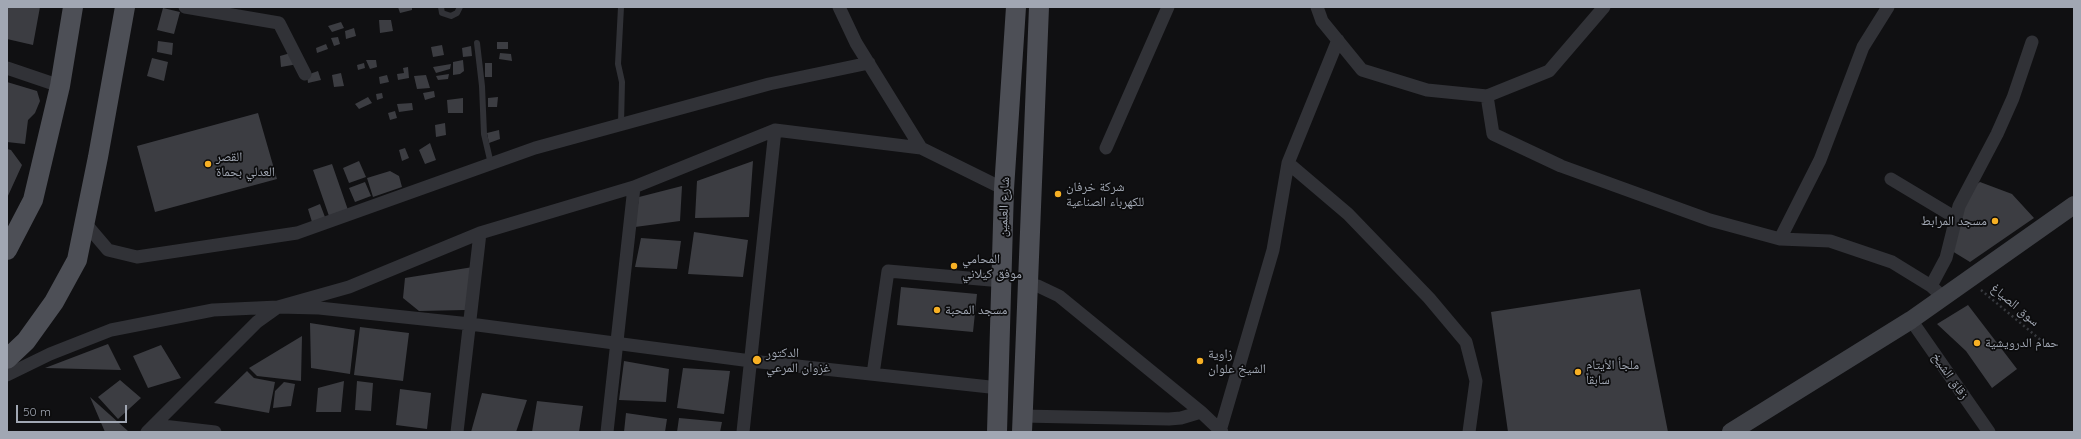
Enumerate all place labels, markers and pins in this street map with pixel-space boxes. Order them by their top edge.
place label: القصر العدلي بحماة [216,149,275,180]
marker: القصر العدلي بحماة [203,159,213,169]
place label: شركة خرفان للكهرباء الصناعية [1066,179,1144,210]
marker: شركة خرفان للكهرباء الصناعية [1053,189,1063,199]
place label: مسجد المرابط [1921,213,1987,229]
marker: مسجد المرابط [1990,216,2000,226]
place label: المحامي موفق كيلاني [962,251,1022,282]
marker: المحامي موفق كيلاني [949,261,959,271]
place label: مسجد المحبة [945,302,1007,318]
marker: مسجد المحبة [932,305,942,315]
place label: حمام الدرويشية [1985,335,2059,351]
marker: حمام الدرويشية [1972,338,1982,348]
place label: الدكتور غزوان المرعي [766,345,830,376]
place label: زاوية الشيخ علوان [1208,346,1266,377]
marker: الدكتور غزوان المرعي [751,354,763,366]
marker: زاوية الشيخ علوان [1195,356,1205,366]
place label: ملجأ الأيتام سابقاً [1586,357,1639,388]
marker: ملجأ الأيتام سابقاً [1573,367,1583,377]

